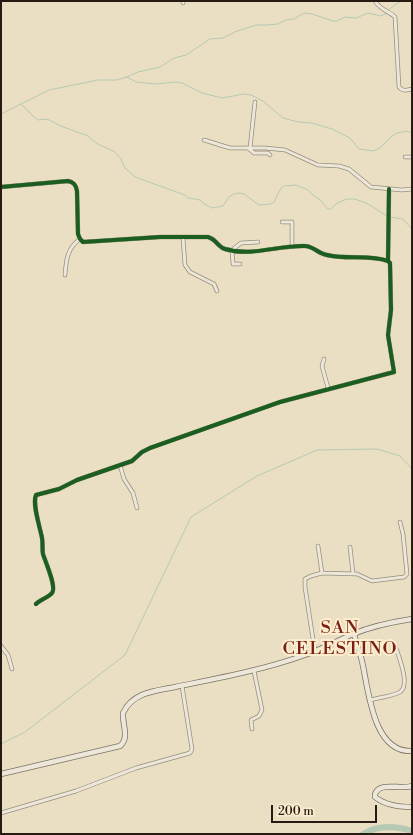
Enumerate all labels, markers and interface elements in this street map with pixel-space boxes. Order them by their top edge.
district label: SAN CELESTINO [282,618,398,660]
scale bar [273,797,379,823]
text: 200 m [278,804,314,819]

